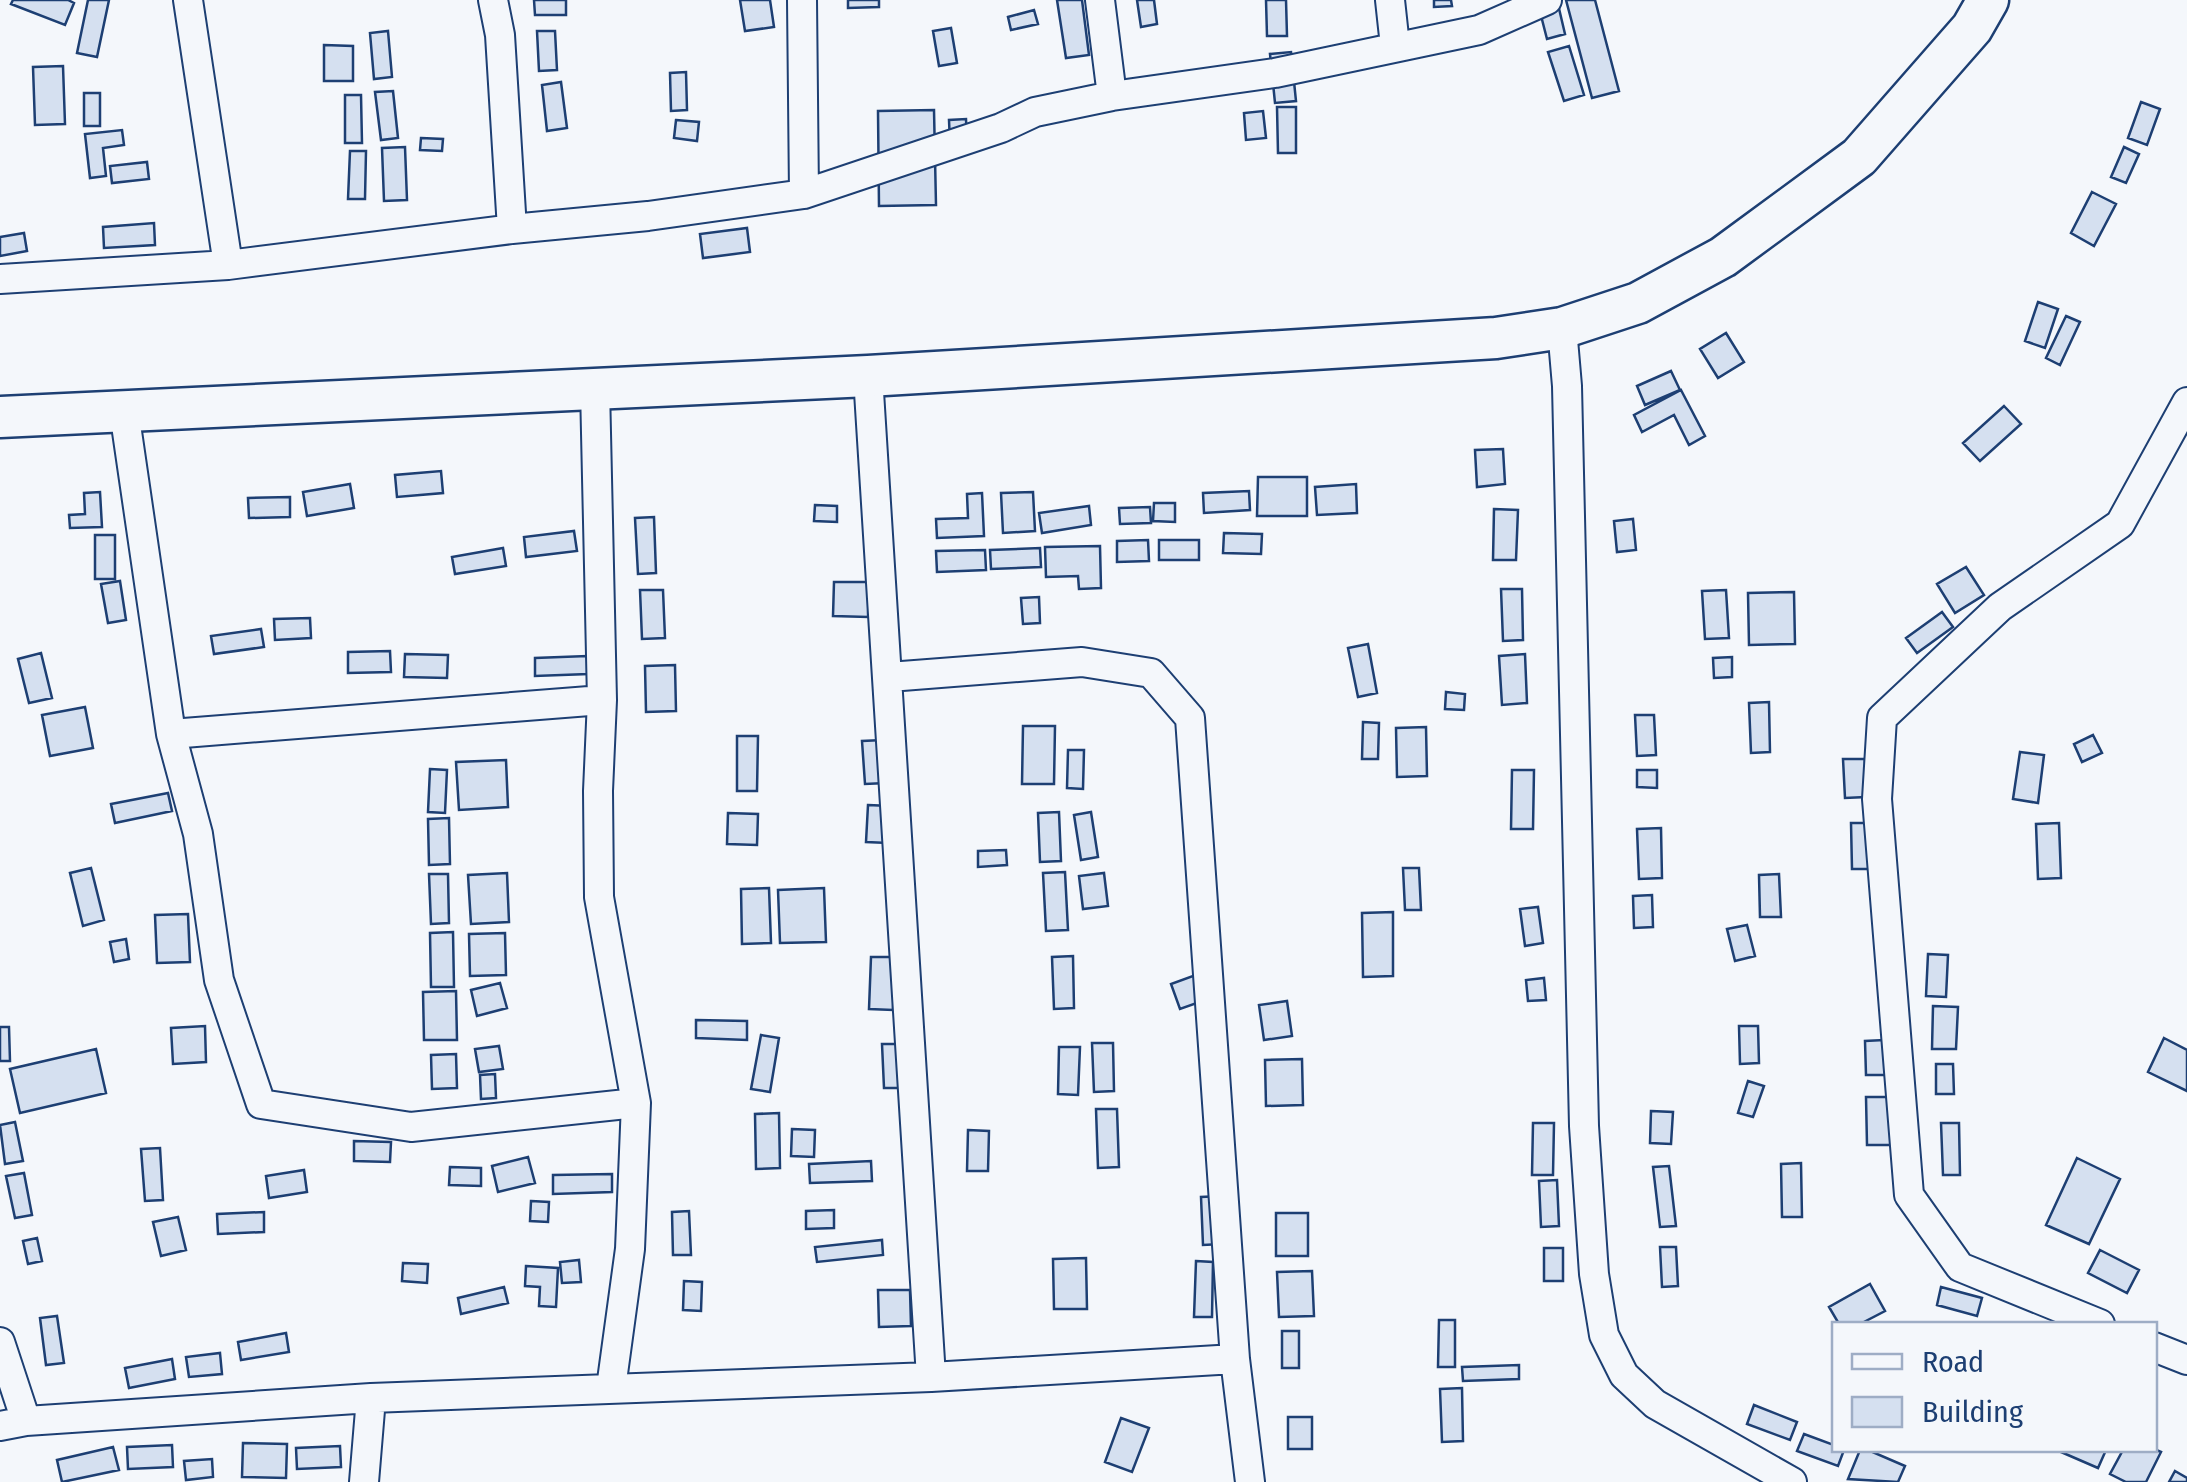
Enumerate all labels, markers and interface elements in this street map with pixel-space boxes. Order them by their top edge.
legend [1832,1322,2157,1452]
text: Road [1922,1344,1984,1380]
text: Building [1922,1394,2024,1430]

